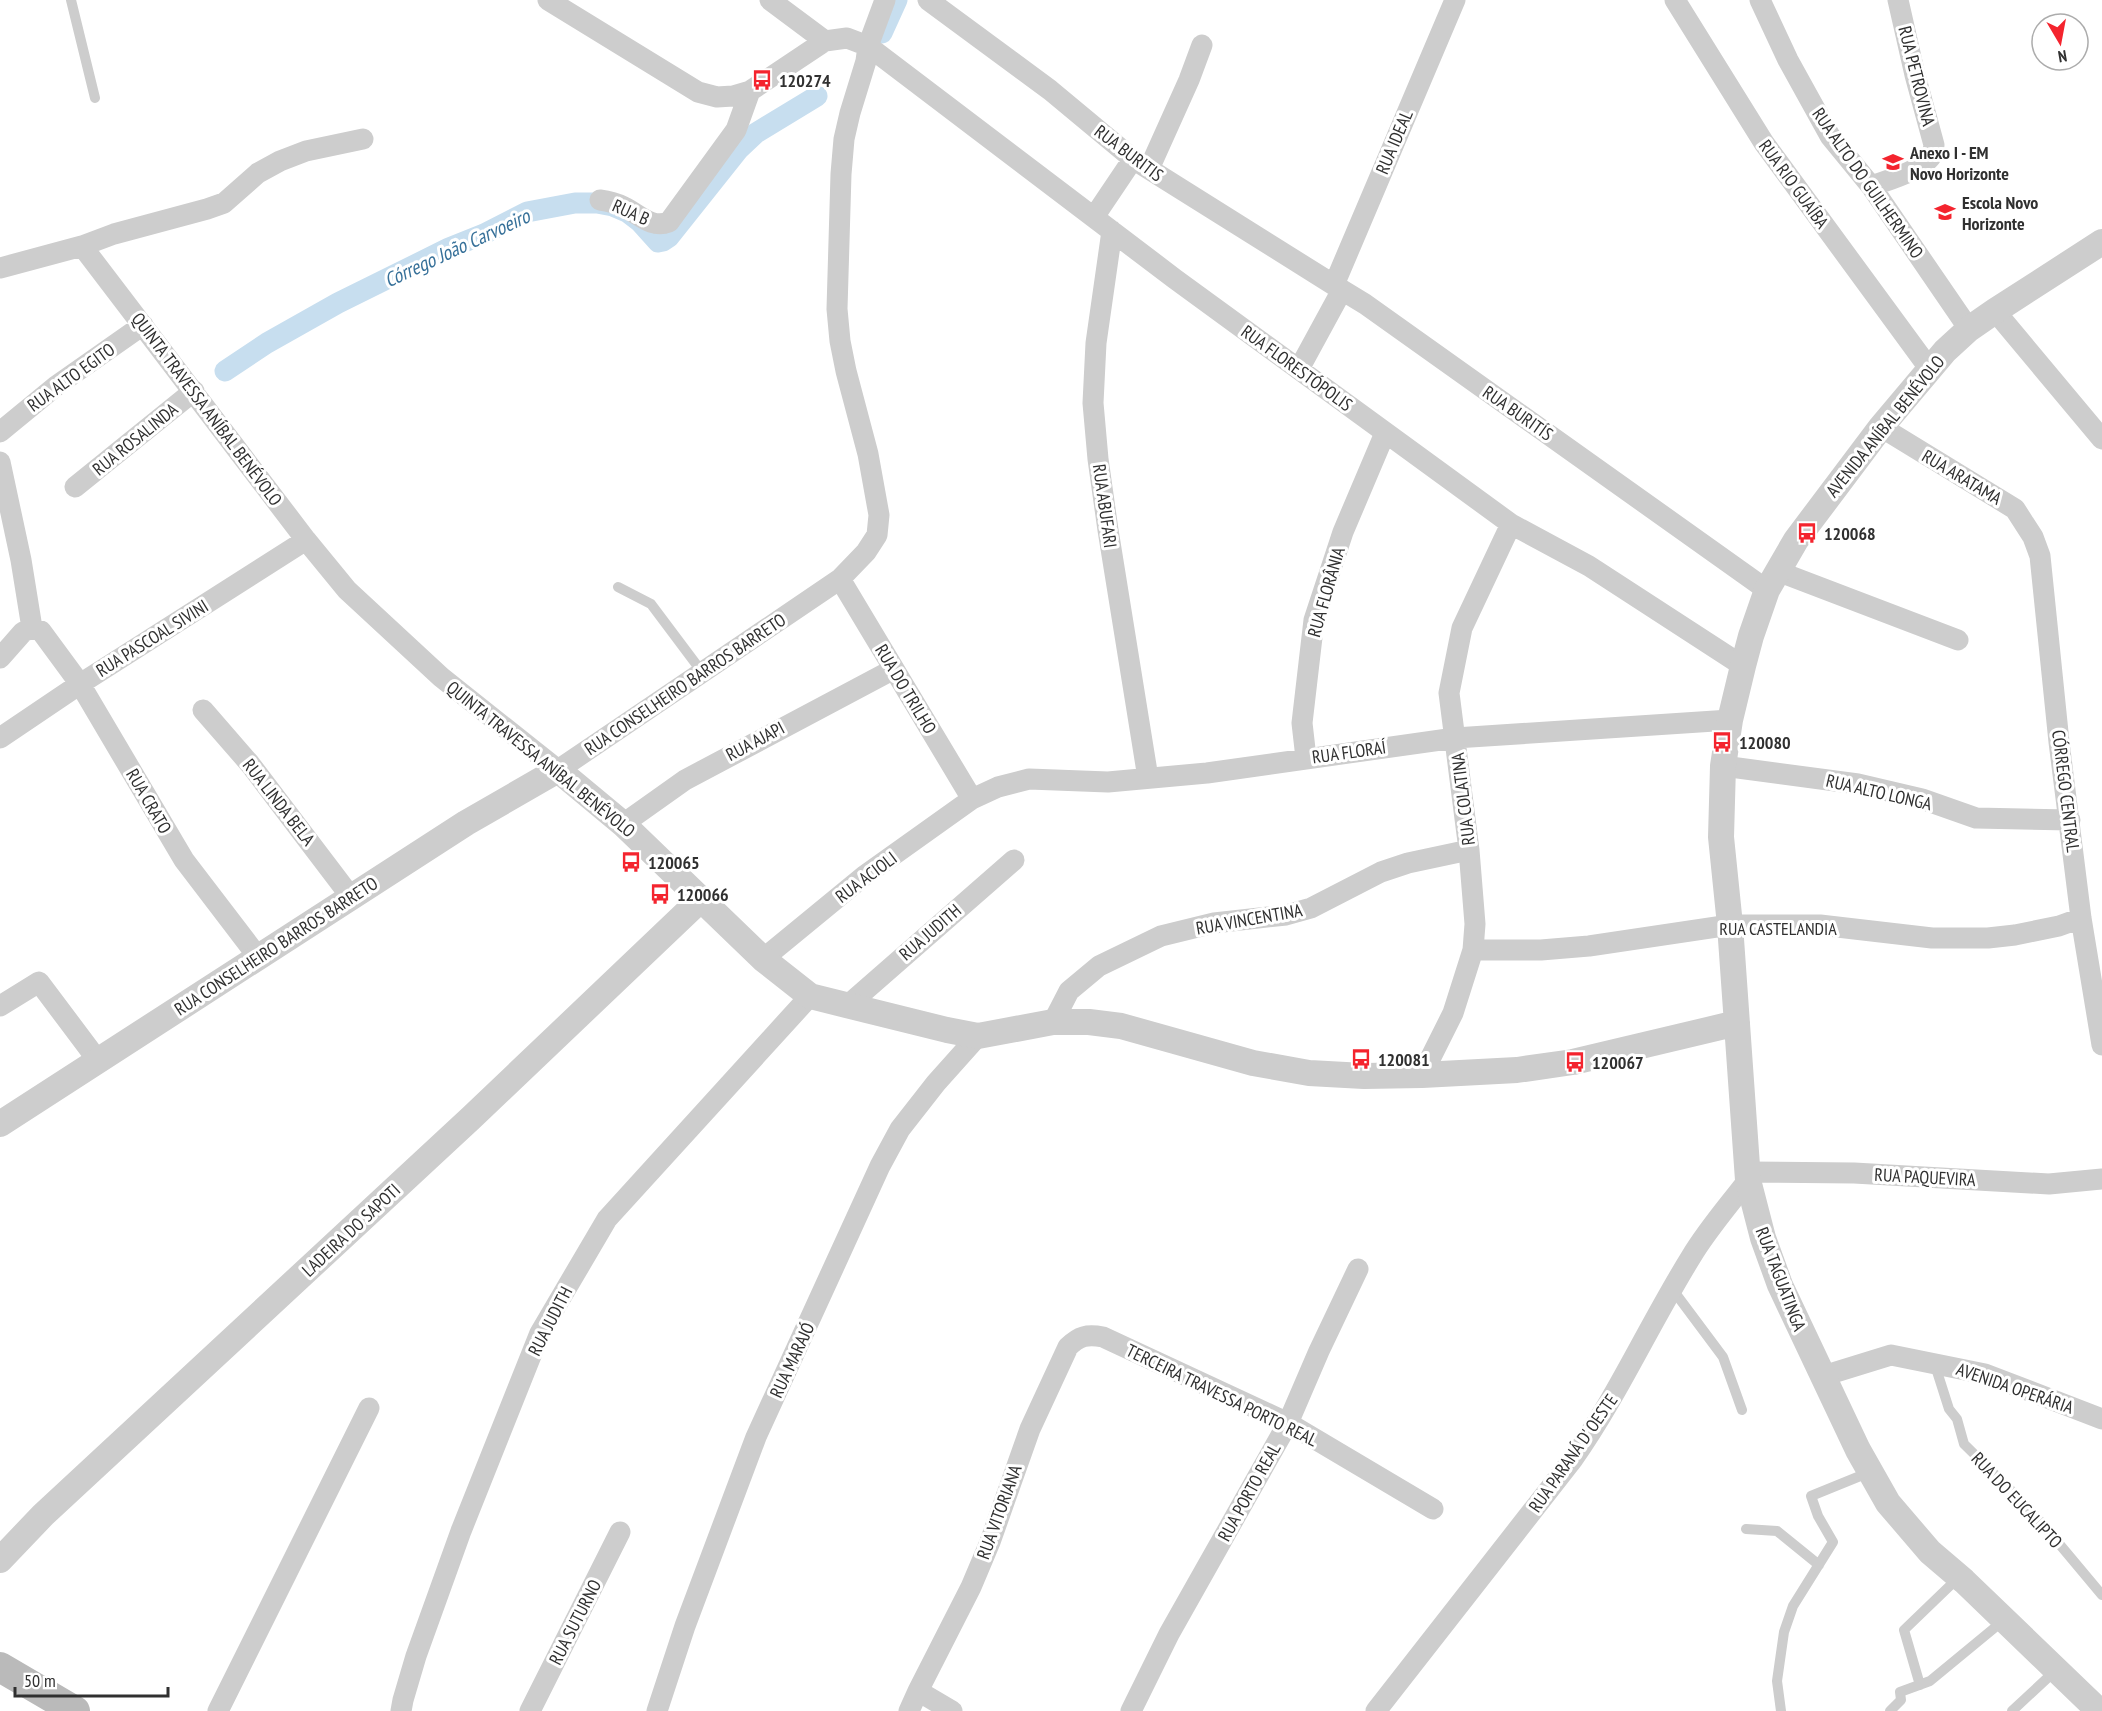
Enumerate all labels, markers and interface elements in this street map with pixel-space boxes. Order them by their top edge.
north arrow [2030,12,2090,72]
street label: RUA PETROVINA [1894,24,1941,129]
text: N [2057,46,2069,67]
bus stop icon: 120274 [750,68,774,92]
place label: 120274 [779,69,831,92]
street label: RUA ALTO DO GUILHERMINO [1807,103,1929,263]
street label: RUA IDEAL [1370,106,1418,177]
street label: RUA BURITIS [1090,120,1168,187]
street label: RUA RIO GUAÍBA [1754,135,1834,233]
place label: Anexo I - EM Novo Horizonte [1909,141,2009,185]
school or university icon: Anexo I - EM Novo Horizonte [1881,150,1905,174]
place label: Escola Novo Horizonte [1962,191,2038,235]
street label: RUA B [609,194,653,230]
school or university icon: Escola Novo Horizonte [1933,200,1957,224]
water label: Córrego João Carvoeiro [380,202,535,293]
street label: QUINTA TRAVESSA ANÍBAL BENÉVOLO [127,308,287,510]
street label: RUA FLORESTÓPOLIS [1237,320,1357,416]
street label: RUA ALTO EGITO [23,337,119,416]
street label: AVENIDA ANÍBAL BENÉVOLO [1821,350,1949,502]
street label: RUA BURITÍS [1478,381,1558,446]
street label: RUA ROSALINDA [88,397,183,480]
street label: RUA ARATAMA [1918,444,2007,510]
street label: RUA ABUFARI [1088,463,1122,549]
bus stop icon: 120068 [1795,521,1819,545]
place label: 120068 [1824,522,1876,545]
street label: RUA FLORÂNIA [1302,544,1350,640]
street label: RUA PASCOAL SIVINI [92,594,212,682]
street label: RUA CONSELHEIRO BARROS BARRETO [580,608,790,760]
street label: RUA DO TRILHO [870,640,942,738]
street label: QUINTA TRAVESSA ANÍBAL BENÉVOLO [442,676,640,842]
street label: RUA AJAPI [722,716,788,766]
street label: CÓRREGO CENTRAL [2047,728,2085,854]
bus stop icon: 120080 [1710,730,1734,754]
place label: 120080 [1739,731,1791,754]
street label: RUA FLORAÍ [1311,735,1388,769]
street label: RUA COLATINA [1446,751,1480,847]
street label: RUA LINDA BELA [238,754,320,851]
street label: RUA CRATO [121,764,177,838]
street label: RUA ALTO LONGA [1824,769,1935,815]
street label: RUA ACIOLI [831,846,901,908]
bus stop icon: 120065 [619,850,643,874]
place label: 120065 [648,851,700,874]
street label: RUA CONSELHEIRO BARROS BARRETO [170,872,382,1020]
bus stop icon: 120066 [648,882,672,906]
place label: 120066 [677,883,729,906]
street label: RUA VINCENTINA [1194,898,1304,940]
street label: RUA JUDITH [894,899,966,965]
street label: RUA CASTELANDIA [1719,917,1837,940]
bus stop icon: 120081 [1349,1047,1373,1071]
place label: 120081 [1378,1048,1430,1071]
bus stop icon: 120067 [1563,1050,1587,1074]
place label: 120067 [1592,1051,1644,1074]
street label: RUA PAQUEVIRA [1874,1163,1977,1191]
street label: LADEIRA DO SAPOTI [297,1179,405,1281]
street label: RUA TAGUATINGA [1751,1224,1812,1335]
street label: RUA JUDITH [523,1282,577,1360]
street label: RUA MARAJÓ [765,1318,820,1401]
street label: TERCEIRA TRAVESSA PORTO REAL [1123,1339,1322,1452]
street label: AVENIDA OPERÁRIA [1953,1357,2077,1419]
street label: RUA PARANÁ D' OESTE [1524,1389,1622,1517]
street label: RUA PORTO REAL [1213,1438,1286,1545]
street label: RUA DO EUCALIPTO [1967,1447,2067,1553]
street label: RUA VITORIANA [971,1461,1027,1562]
street label: RUA SUTURNO [544,1575,606,1668]
scale bar [15,1660,168,1698]
text: 50 m [24,1669,56,1692]

